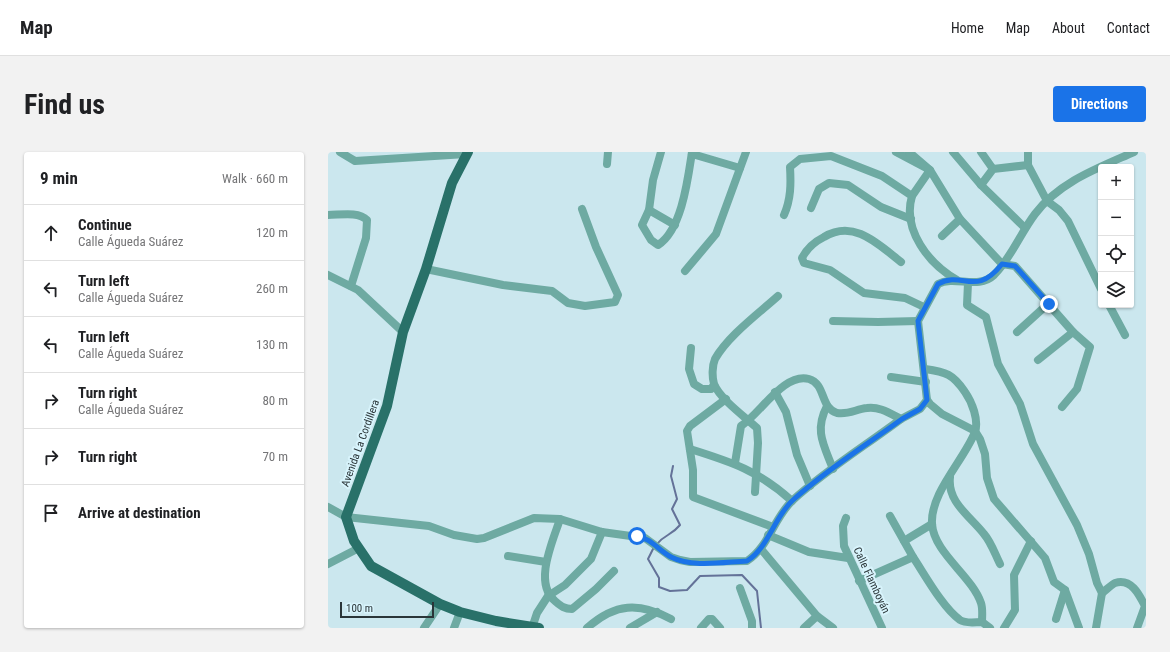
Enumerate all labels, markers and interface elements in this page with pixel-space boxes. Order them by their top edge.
text: Map [20,16,53,39]
text: Home [951,20,984,36]
text: Map [1006,20,1030,36]
text: About [1052,20,1085,36]
text: Contact [1107,20,1150,36]
button: Directions [1053,86,1146,122]
text: Find us [24,88,105,121]
map controls [1098,164,1134,308]
button: + [1098,164,1134,200]
text: 9 min [40,168,78,188]
text: Walk · 660 m [222,171,288,186]
button: − [1098,200,1134,236]
text: Continue [78,216,132,234]
icon: ahead [40,222,62,244]
text: 120 m [256,225,288,240]
text: Calle Águeda Suárez [78,234,183,249]
button: locate [1098,236,1134,272]
text: Turn left [78,272,129,290]
button: layers [1098,272,1134,308]
icon: left [40,278,62,300]
text: 260 m [256,281,288,296]
text: Calle Águeda Suárez [78,290,183,305]
route end [1040,295,1058,313]
text: Turn left [78,328,129,346]
icon: left [40,334,62,356]
text: 130 m [256,337,288,352]
text: Calle Águeda Suárez [78,346,183,361]
text: Turn right [78,384,137,402]
icon: right [40,390,62,412]
text: 80 m [262,393,288,408]
street label: Avenida La Cordillera [339,398,382,488]
text: Calle Águeda Suárez [78,402,183,417]
icon: right [40,446,62,468]
text: Turn right [78,448,137,466]
text: 70 m [262,449,288,464]
icon: arrive [40,502,62,524]
text: Arrive at destination [78,504,201,522]
route start [628,527,646,545]
street label: Calle Flamboyán [851,545,893,615]
scale bar [340,600,434,619]
text: 100 m [346,602,373,615]

